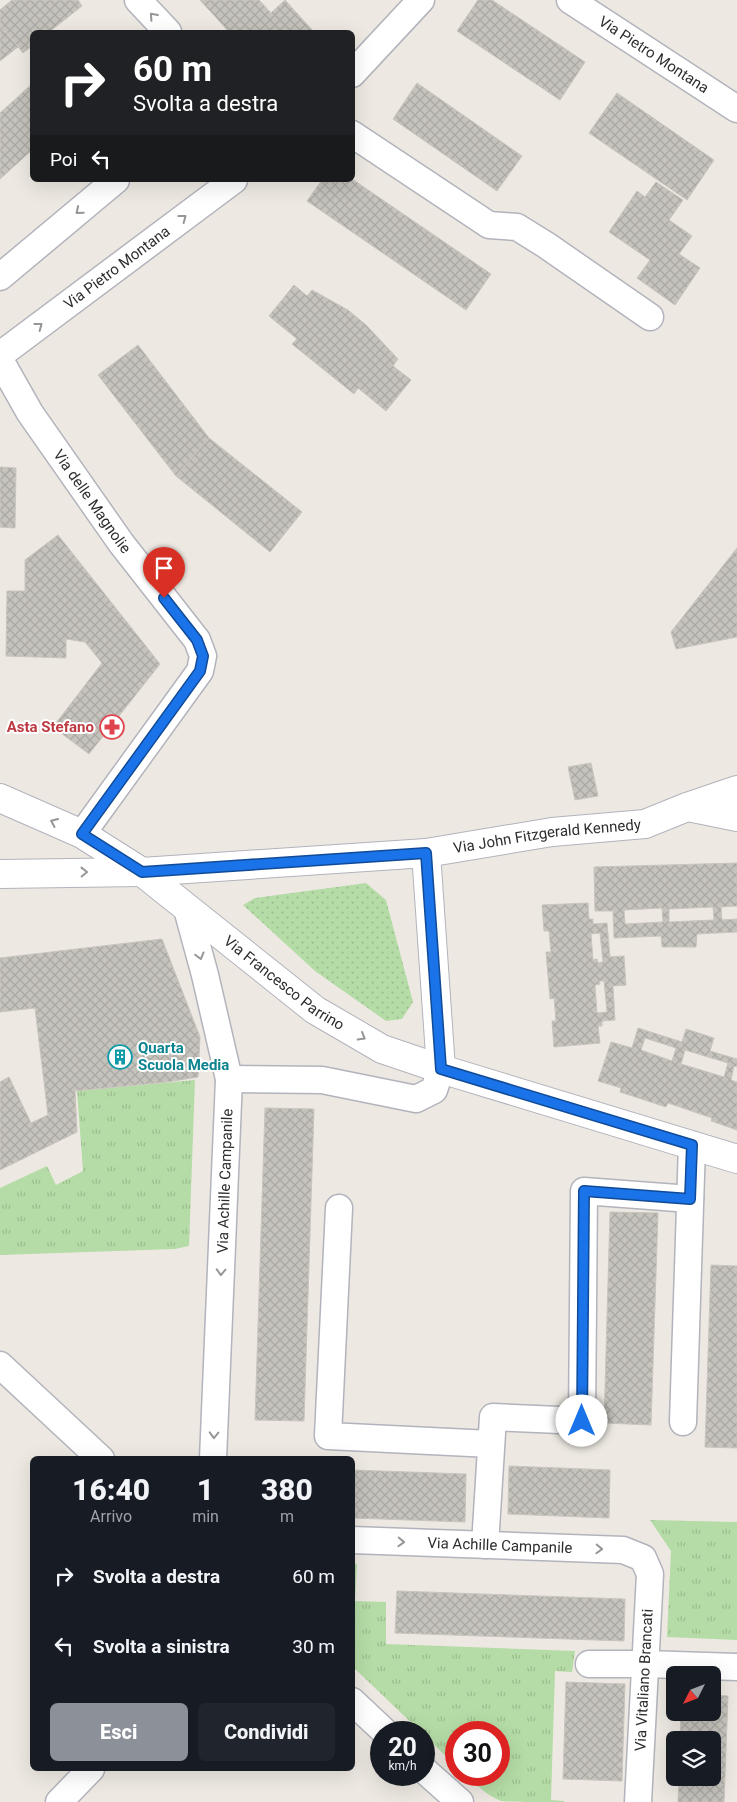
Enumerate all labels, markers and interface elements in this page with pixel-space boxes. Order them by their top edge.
street label: Via Pietro Montana [595,12,712,97]
one-way arrow [150,13,159,22]
text: 60 m [133,49,212,90]
icon: right [50,50,115,115]
text: Svolta a destra [133,91,278,116]
icon: left [87,145,115,173]
text: Poi [50,148,77,171]
one-way arrow [75,206,84,215]
one-way arrow [177,216,186,224]
street label: Via Pietro Montana [60,222,174,313]
one-way arrow [33,323,43,332]
street label: Via delle Magnolie [50,446,135,557]
pin [143,547,185,598]
icon: arrive [150,554,178,582]
pharmacy icon: Asta Stefano [99,714,125,740]
place label: Asta Stefano [7,718,94,736]
street label: Via John Fitzgerald Kennedy [452,815,642,857]
one-way arrow [50,817,59,828]
one-way arrow [80,867,88,878]
street label: Via Francesco Parrino [220,932,348,1034]
one-way arrow [194,951,205,960]
one-way arrow [357,1031,366,1041]
place label: Quarta Scuola Media [138,1039,229,1074]
building icon: Quarta Scuola Media [107,1044,133,1070]
street label: Via Achille Campanile [213,1108,237,1254]
one-way arrow [215,1269,226,1277]
position arrow [555,1394,607,1446]
one-way arrow [209,1431,219,1439]
text: 16:40 [72,1472,150,1507]
text: 1 [197,1472,214,1507]
text: 380 [261,1472,313,1507]
text: Arrivo [90,1507,132,1526]
text: min [192,1507,219,1526]
text: m [280,1507,294,1526]
street label: Via Achille Campanile [427,1534,573,1557]
one-way arrow [397,1537,405,1548]
one-way arrow [595,1544,603,1554]
icon: right [50,1562,78,1590]
text: Svolta a destra [93,1565,220,1588]
text: 60 m [292,1565,335,1588]
street label: Via Vitaliano Brancati [631,1608,657,1752]
icon: left [50,1632,78,1660]
text: Svolta a sinistra [93,1635,230,1658]
text: 30 m [292,1635,335,1658]
north arrow [666,1666,721,1721]
map controls [666,1666,721,1786]
button: Esci [50,1703,188,1761]
button: Condividi [198,1703,335,1761]
speed limit sign: 30 [445,1721,510,1786]
button: layers [666,1731,721,1786]
text: 20 [388,1733,417,1762]
text: km/h [388,1759,417,1773]

